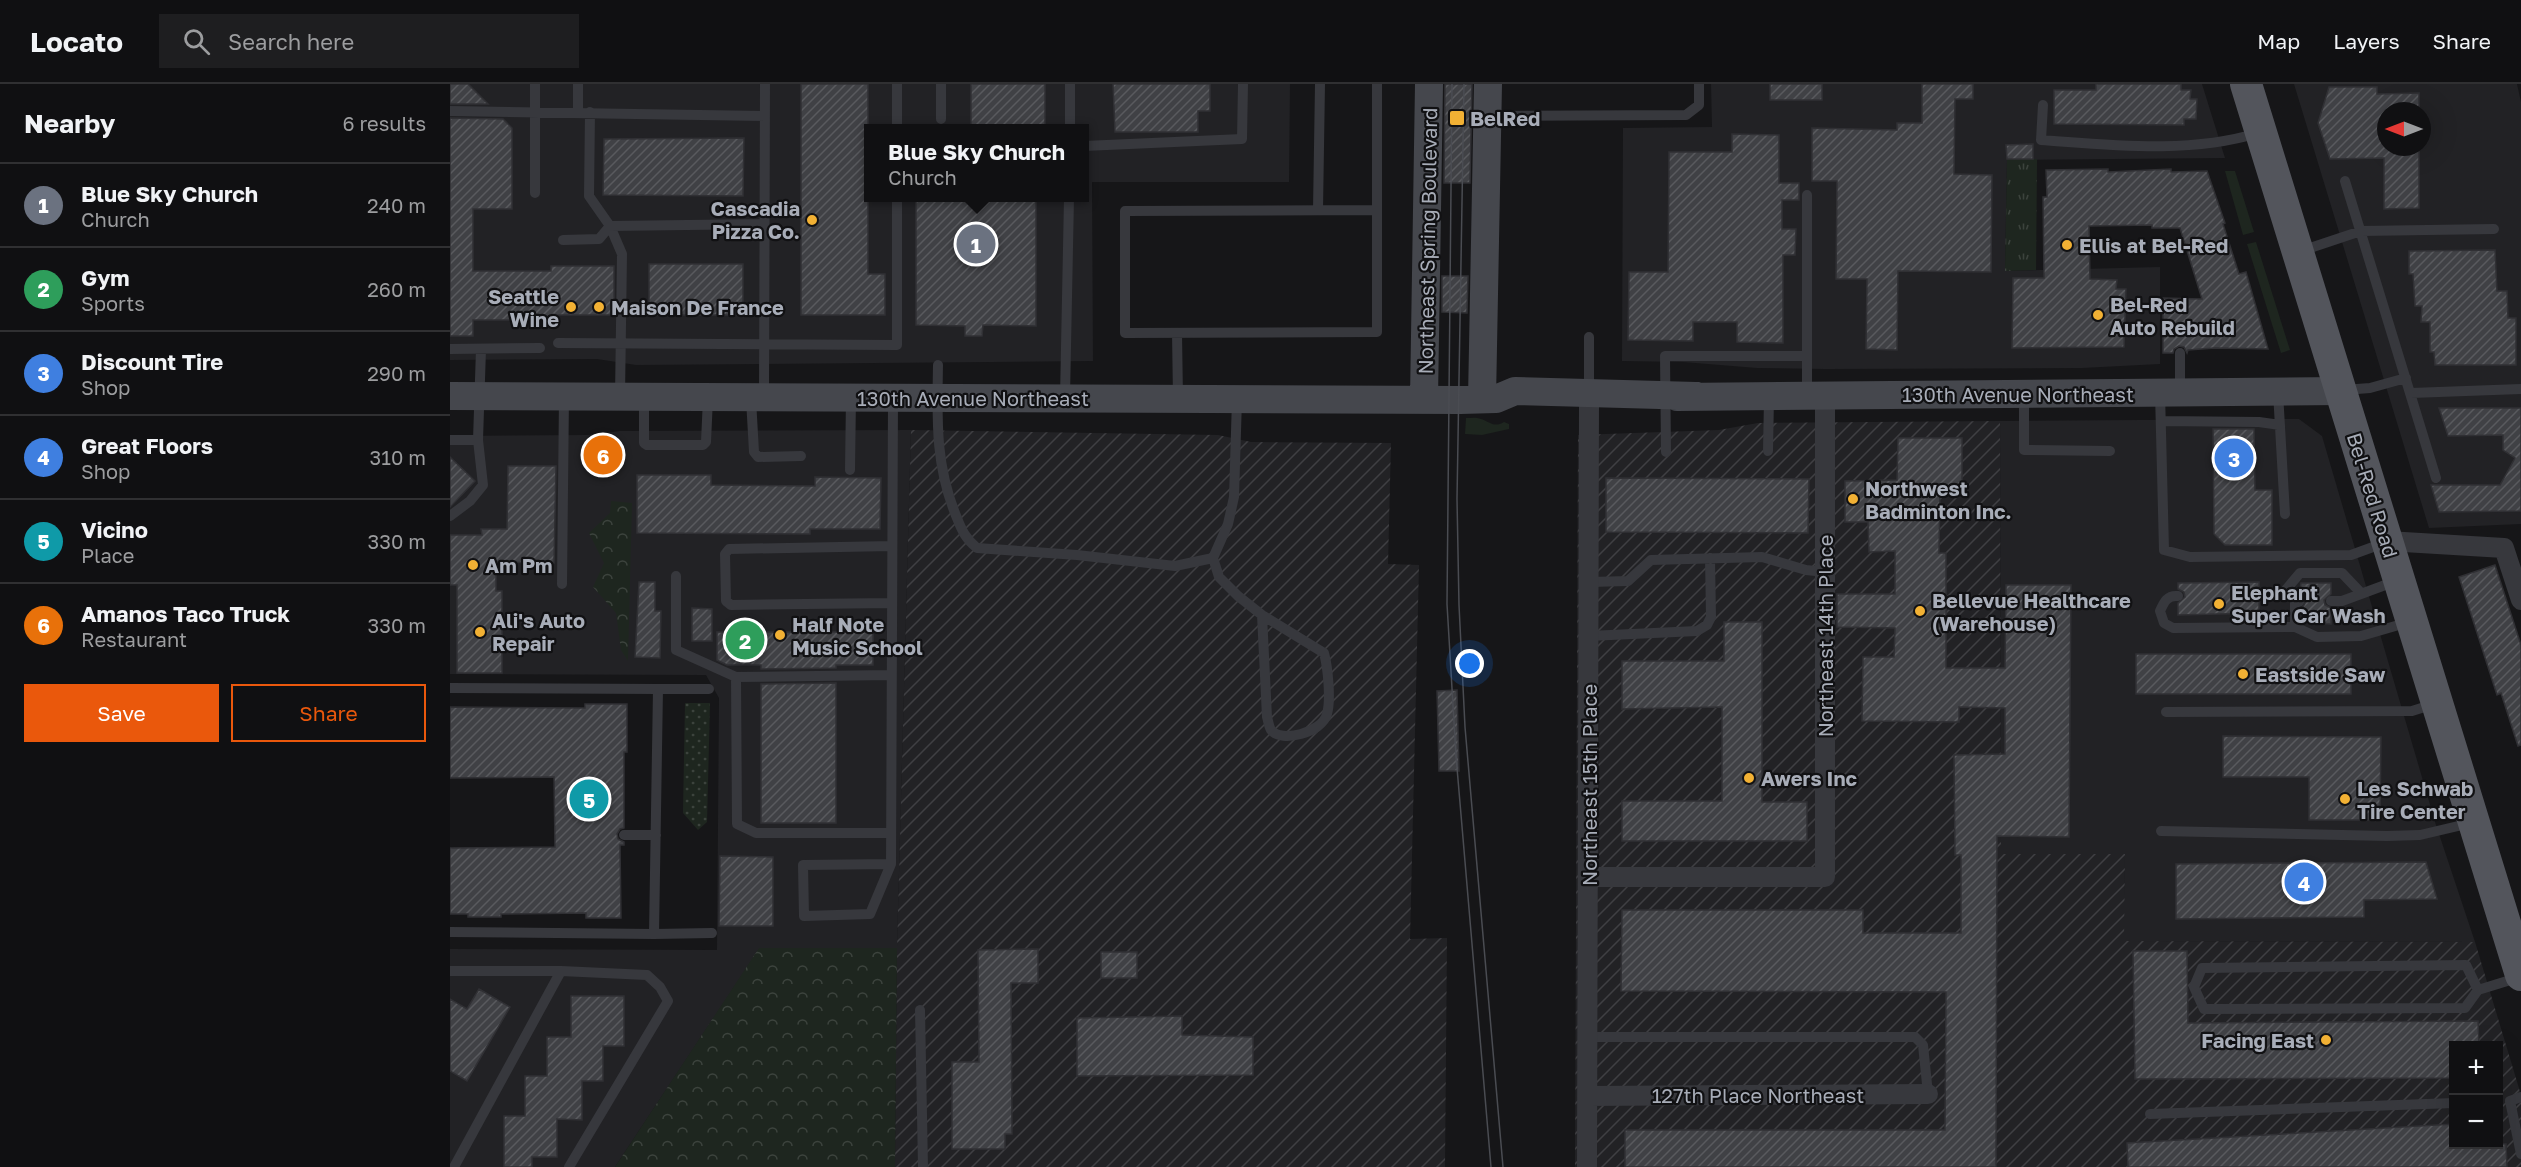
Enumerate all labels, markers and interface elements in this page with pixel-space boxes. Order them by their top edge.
search box [159,14,579,68]
text: Locato [30,25,123,58]
icon: search [180,25,213,58]
text: Search here [228,28,354,55]
text: Map [2257,28,2300,54]
text: Layers [2333,28,2400,54]
text: Share [2433,28,2491,54]
north arrow [2377,102,2431,156]
place label: BelRed [1470,106,1540,130]
street label: Northeast Spring Boulevard [1413,107,1441,375]
text: Nearby [24,108,115,139]
marker: BelRed [1448,109,1466,127]
text: 6 results [342,111,426,135]
popup [864,124,1089,202]
text: Blue Sky Church [888,138,1065,165]
text: Church [888,165,957,189]
text: Blue Sky Church [81,180,258,207]
text: 1 [38,193,49,217]
text: 240 m [367,193,426,217]
place label: Cascadia Pizza Co. [711,196,800,243]
text: Church [81,207,150,231]
marker: Cascadia Pizza Co. [805,213,819,227]
pin: 1 [956,222,996,266]
place label: Ellis at Bel-Red [2079,233,2228,257]
marker: Ellis at Bel-Red [2060,238,2074,252]
text: Gym [81,264,130,291]
text: 2 [37,277,50,301]
text: 260 m [367,277,426,301]
place label: Seattle Wine [488,284,559,331]
text: Sports [81,291,145,315]
place label: Bel-Red Auto Rebuild [2110,292,2235,339]
place label: Maison De France [611,295,784,319]
marker: Seattle Wine [564,300,578,314]
marker: Maison De France [592,300,606,314]
marker: Bel-Red Auto Rebuild [2091,308,2105,322]
text: Discount Tire [81,348,223,375]
text: 3 [37,361,50,385]
text: 290 m [367,361,426,385]
text: Shop [81,375,130,399]
street label: 130th Avenue Northeast [1902,382,2134,406]
street label: 130th Avenue Northeast [857,386,1089,410]
street label: Bel-Red Road [2343,430,2403,560]
text: Great Floors [81,432,213,459]
pin: 6 [584,432,622,478]
pin: 3 [2214,436,2254,481]
text: 4 [37,445,50,469]
text: 310 m [370,445,426,469]
text: Shop [81,459,130,483]
place label: Northwest Badminton Inc. [1865,476,2012,523]
marker: Northwest Badminton Inc. [1846,492,1860,506]
text: Vicino [81,516,148,543]
text: 5 [37,529,50,553]
text: 330 m [368,529,426,553]
street label: Northeast 14th Place [1813,535,1837,737]
text: Place [81,543,134,567]
place label: Am Pm [485,553,553,577]
marker: Am Pm [466,558,480,572]
place label: Elephant Super Car Wash [2231,580,2386,627]
place label: Bellevue Healthcare (Warehouse) [1932,588,2131,635]
marker: Elephant Super Car Wash [2212,597,2226,611]
text: Amanos Taco Truck [81,600,290,627]
marker: Bellevue Healthcare (Warehouse) [1913,604,1927,618]
place label: Ali's Auto Repair [492,608,585,655]
place label: Half Note Music School [792,612,923,659]
text: 6 [37,613,50,637]
text: 330 m [368,613,426,637]
pin: 2 [726,618,764,662]
marker: Ali's Auto Repair [473,625,487,639]
text: Restaurant [81,627,187,651]
marker: Half Note Music School [773,628,787,642]
your location [1455,649,1484,678]
place label: Eastside Saw [2255,662,2386,686]
marker: Eastside Saw [2236,667,2250,681]
button: Save [24,684,219,742]
button: Share [231,684,426,742]
street label: Northeast 15th Place [1577,684,1601,886]
place label: Awers Inc [1761,766,1857,790]
marker: Awers Inc [1742,771,1756,785]
pin: 5 [570,776,608,822]
place label: Les Schwab Tire Center [2357,776,2473,823]
marker: Les Schwab Tire Center [2338,792,2352,806]
pin: 4 [2284,860,2324,904]
place label: Facing East [2201,1028,2314,1052]
marker: Facing East [2319,1033,2333,1047]
map controls [2449,1041,2503,1149]
button: + [2449,1041,2503,1095]
street label: 127th Place Northeast [1652,1083,1864,1107]
button: − [2449,1095,2503,1149]

